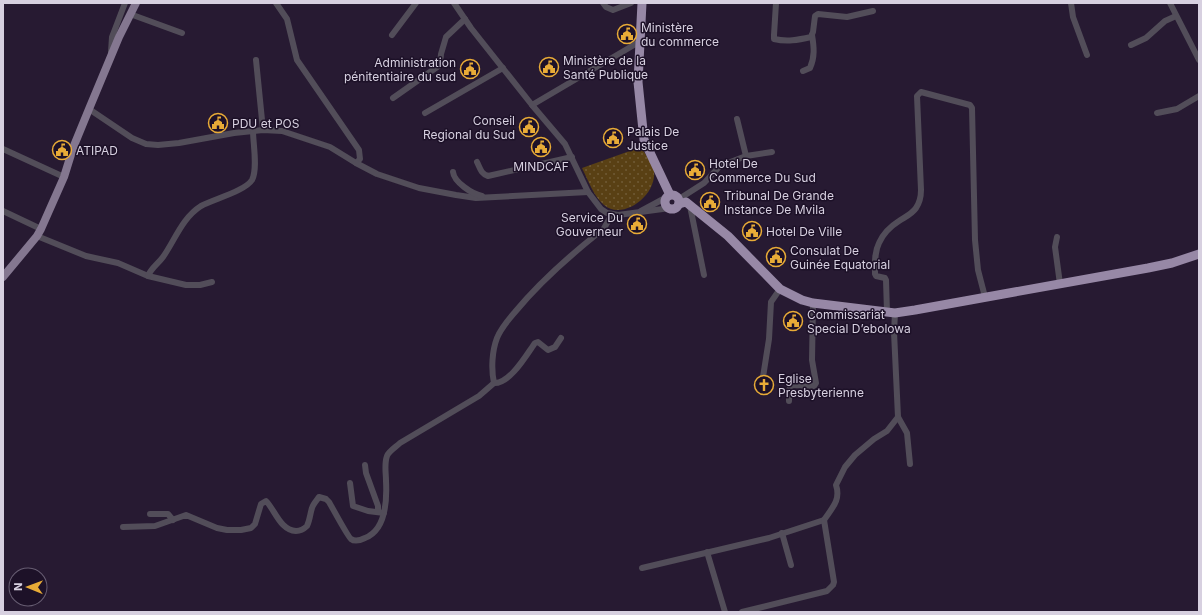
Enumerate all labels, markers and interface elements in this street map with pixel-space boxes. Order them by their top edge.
place label: Ministère du commerce [641,20,719,49]
public building icon: Ministère du commerce [616,23,638,45]
place label: Ministère de la Santé Publique [563,53,648,82]
place label: Administration pénitentiaire du sud [344,55,456,84]
public building icon: Ministère de la Santé Publique [538,56,560,78]
public building icon: Administration pénitentiaire du sud [459,58,481,80]
public building icon: PDU et POS [207,112,229,134]
place label: Conseil Regional du Sud [423,113,515,142]
place label: PDU et POS [232,116,300,131]
public building icon: Conseil Regional du Sud [518,116,540,138]
place label: Palais De Justice [627,124,679,153]
public building icon: Palais De Justice [602,127,624,149]
public building icon: MINDCAF [530,136,552,158]
public building icon: ATIPAD [51,139,73,161]
place label: ATIPAD [76,143,118,158]
place label: Hotel De Commerce Du Sud [709,156,816,185]
place label: MINDCAF [513,159,569,174]
public building icon: Hotel De Commerce Du Sud [684,159,706,181]
place label: Tribunal De Grande Instance De Mvila [724,188,834,217]
public building icon: Tribunal De Grande Instance De Mvila [699,191,721,213]
place label: Service Du Gouverneur [556,210,623,239]
public building icon: Service Du Gouverneur [626,213,648,235]
public building icon: Hotel De Ville [741,220,763,242]
place label: Hotel De Ville [766,224,842,239]
place label: Consulat De Guinée Equatorial [790,243,890,272]
public building icon: Consulat De Guinée Equatorial [765,246,787,268]
place label: Commissariat Special D’ebolowa [807,307,911,336]
public building icon: Commissariat Special D’ebolowa [782,310,804,332]
place label: Eglise Presbyterienne [778,371,864,400]
church icon: Eglise Presbyterienne [753,374,775,396]
north arrow [8,567,48,607]
text: N [11,583,25,591]

